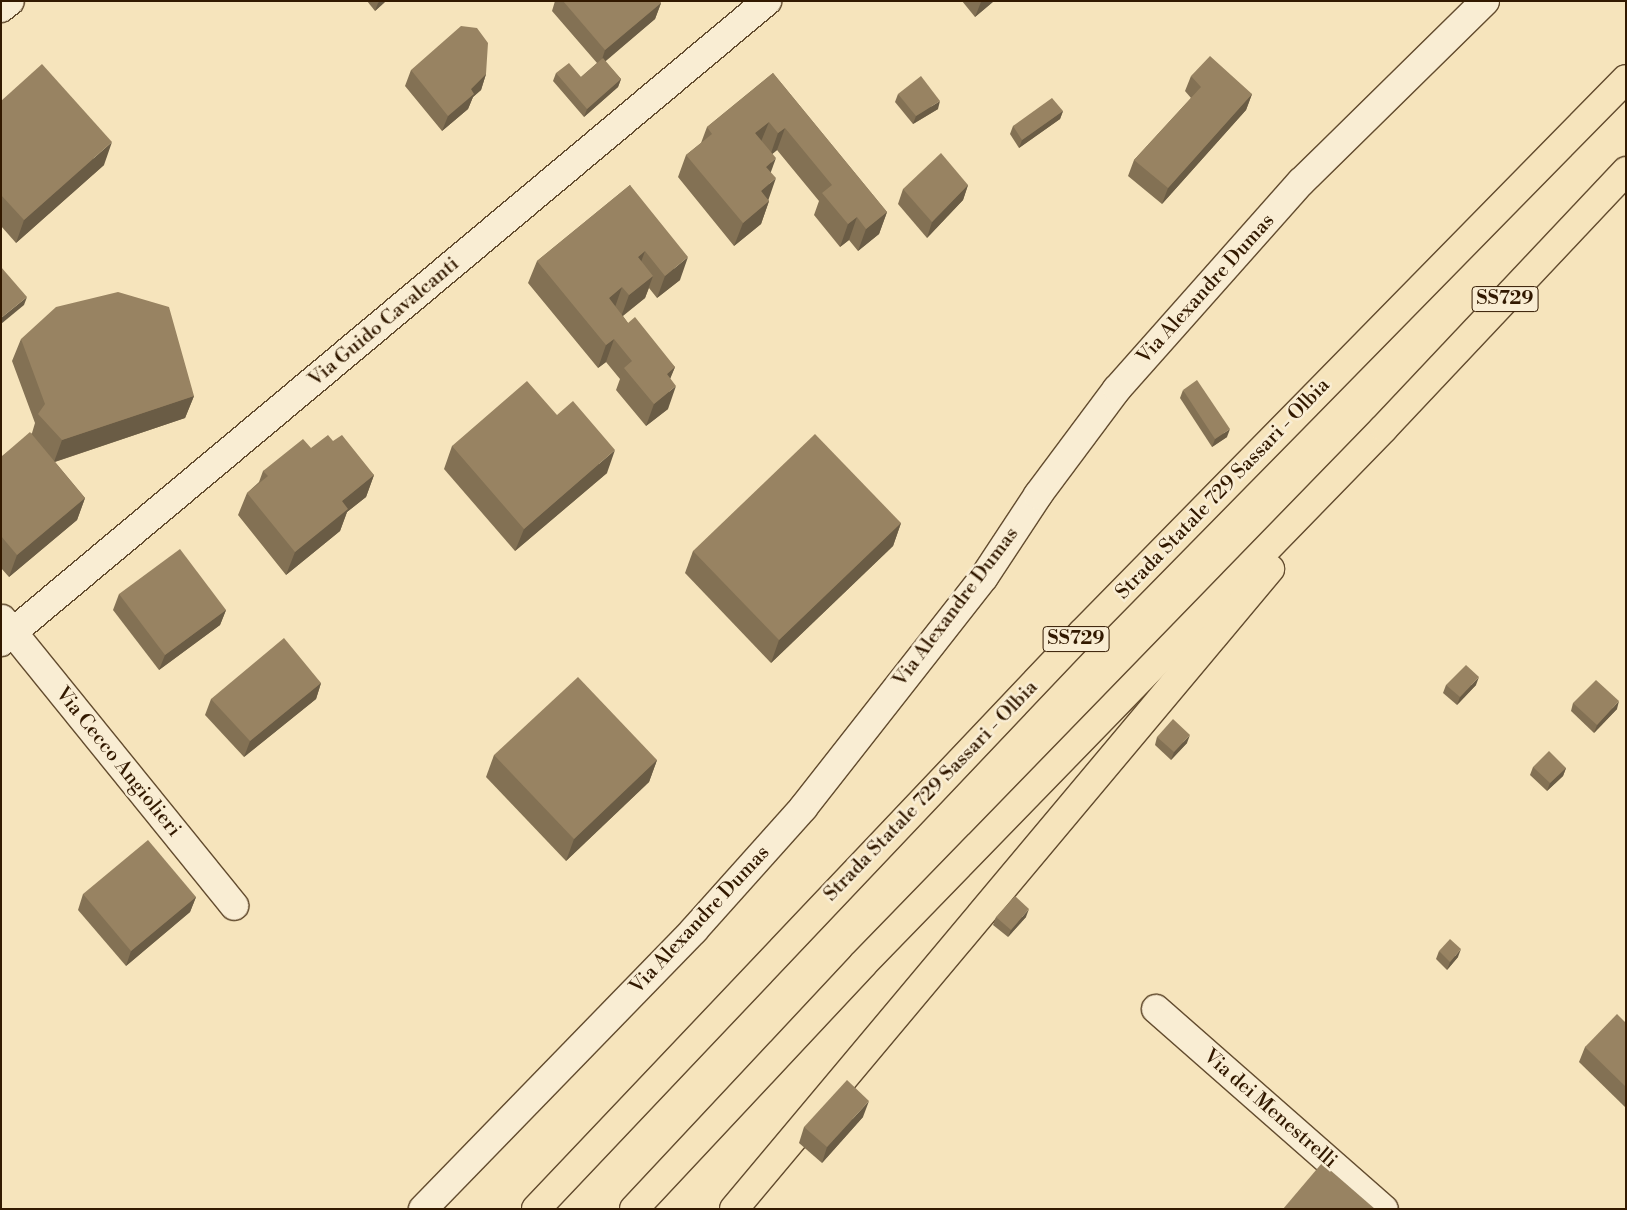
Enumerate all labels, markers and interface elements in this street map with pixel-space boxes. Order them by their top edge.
street label: Via Alexandre Dumas [1132,209,1280,369]
street label: Via Guido Cavalcanti [304,252,464,392]
road number: SS729 [1471,282,1539,316]
street label: Strada Statale 729 Sassari - Olbia [1111,374,1335,604]
street label: Via Alexandre Dumas [888,522,1024,692]
road number: SS729 [1042,622,1110,656]
street label: Strada Statale 729 Sassari - Olbia [819,676,1043,906]
street label: Via Cecco Angiolieri [50,682,186,842]
street label: Via Alexandre Dumas [625,841,775,999]
street label: Via dei Menestrelli [1198,1045,1342,1173]

